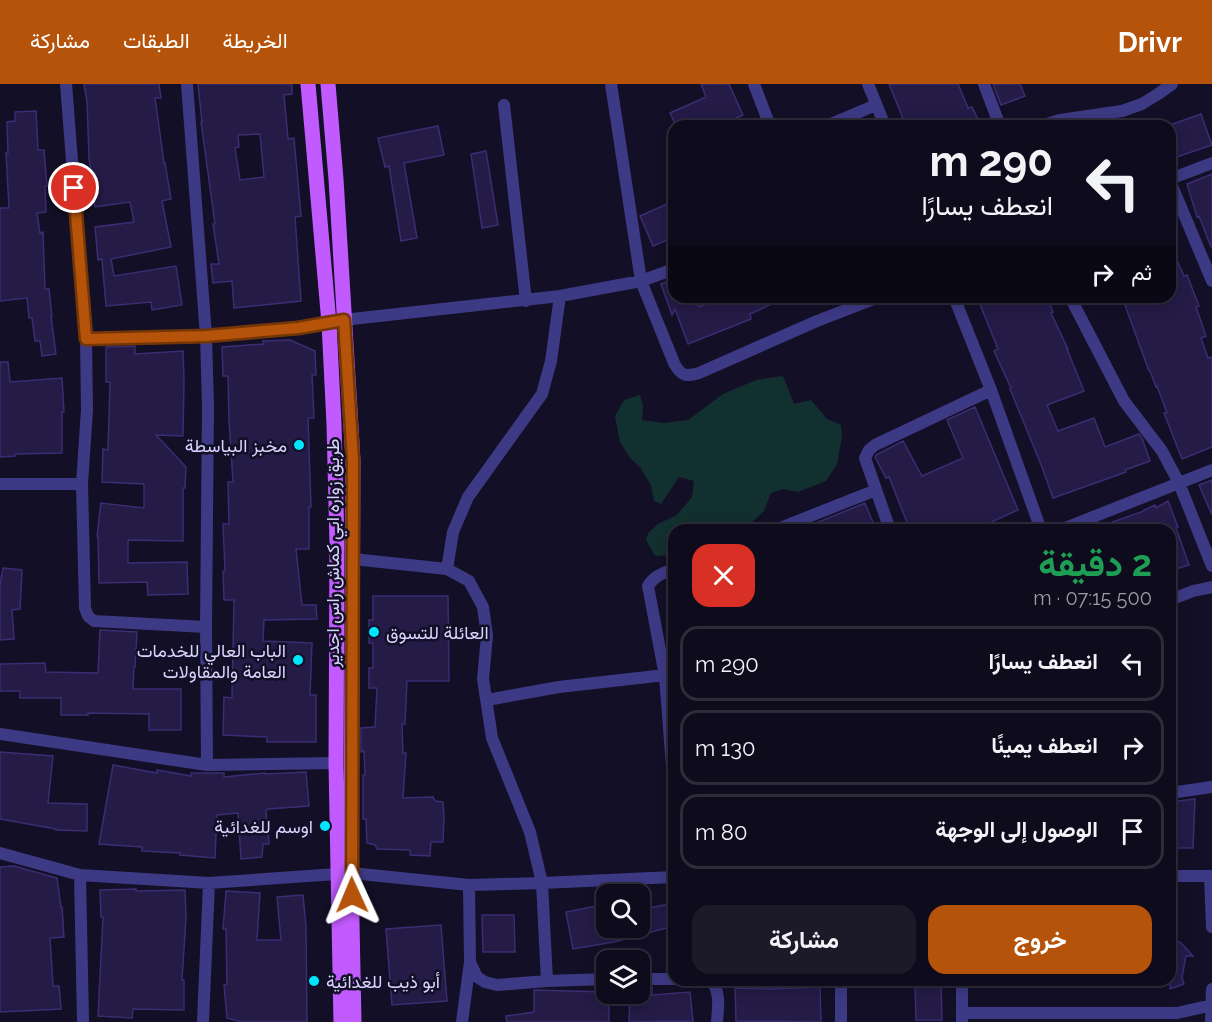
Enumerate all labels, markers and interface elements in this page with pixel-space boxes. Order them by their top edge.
text: Drivr [1118,26,1182,59]
text: مشاركة [30,28,90,53]
text: الطبقات [123,28,190,53]
text: الخريطة [223,28,288,53]
text: 290 m [930,137,1053,186]
icon: left [1074,144,1152,222]
pin [48,162,99,213]
icon: arrive [57,171,90,204]
text: انعطف يسارًا [921,190,1053,221]
icon: right [1086,258,1119,291]
text: ثم [1131,259,1152,285]
place label: مخبز البياسطة [185,435,287,457]
marker: مخبز البياسطة [292,438,306,452]
street label: طريق زواره ابي كماش راس اجدير [322,439,348,668]
text: 2 دقيقة [1038,542,1152,584]
button: close [692,544,755,607]
text: 500 m · 07:15 [1033,586,1152,610]
place label: العائلة للتسوق [386,622,489,644]
marker: العائلة للتسوق [367,625,381,639]
place label: الباب العالي للخدمات العامة والمقاولات [137,640,286,683]
icon: left [1116,647,1149,680]
text: انعطف يسارًا [989,648,1098,674]
text: 290 m [695,651,759,677]
marker: الباب العالي للخدمات العامة والمقاولات [291,653,305,667]
icon: right [1116,731,1149,764]
text: انعطف يمينًا [991,732,1098,758]
text: 130 m [695,735,755,761]
icon: arrive [1116,815,1149,848]
place label: اوسم للغدائية [214,816,313,839]
text: الوصول إلى الوجهة [935,816,1098,842]
marker: اوسم للغدائية [318,819,332,833]
text: 80 m [695,819,747,845]
position arrow [320,863,384,927]
map controls [596,884,650,1004]
button: search [596,884,650,938]
button: مشاركة [692,905,916,974]
button: خروج [928,905,1152,974]
button: layers [596,950,650,1004]
place label: أبو ذيب للغدائية [326,971,440,993]
marker: أبو ذيب للغدائية [307,974,321,988]

